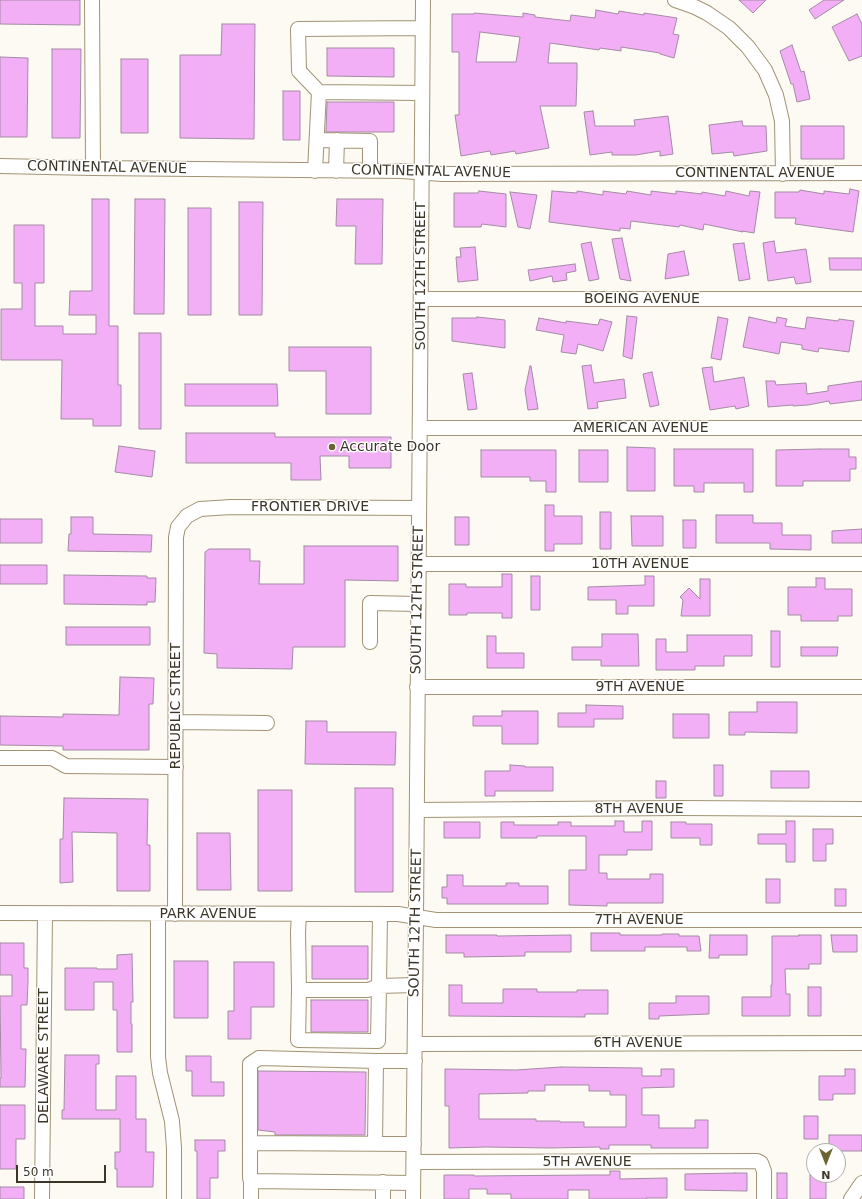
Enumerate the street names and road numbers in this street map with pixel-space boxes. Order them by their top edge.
street label: CONTINENTAL AVENUE [27,158,187,178]
street label: CONTINENTAL AVENUE [351,162,511,182]
street label: CONTINENTAL AVENUE [675,165,835,181]
street label: SOUTH 12TH STREET [413,202,429,350]
street label: BOEING AVENUE [584,291,700,307]
street label: AMERICAN AVENUE [573,420,709,436]
street label: FRONTIER DRIVE [251,499,369,515]
street label: SOUTH 12TH STREET [408,526,428,674]
street label: 10TH AVENUE [591,556,689,572]
street label: REPUBLIC STREET [168,643,184,769]
street label: 9TH AVENUE [595,679,685,695]
street label: 8TH AVENUE [594,801,684,817]
street label: SOUTH 12TH STREET [406,849,426,997]
street label: PARK AVENUE [159,906,257,922]
street label: 7TH AVENUE [594,912,684,928]
street label: DELAWARE STREET [36,988,52,1124]
street label: 6TH AVENUE [593,1035,683,1051]
street label: 5TH AVENUE [542,1154,632,1170]

